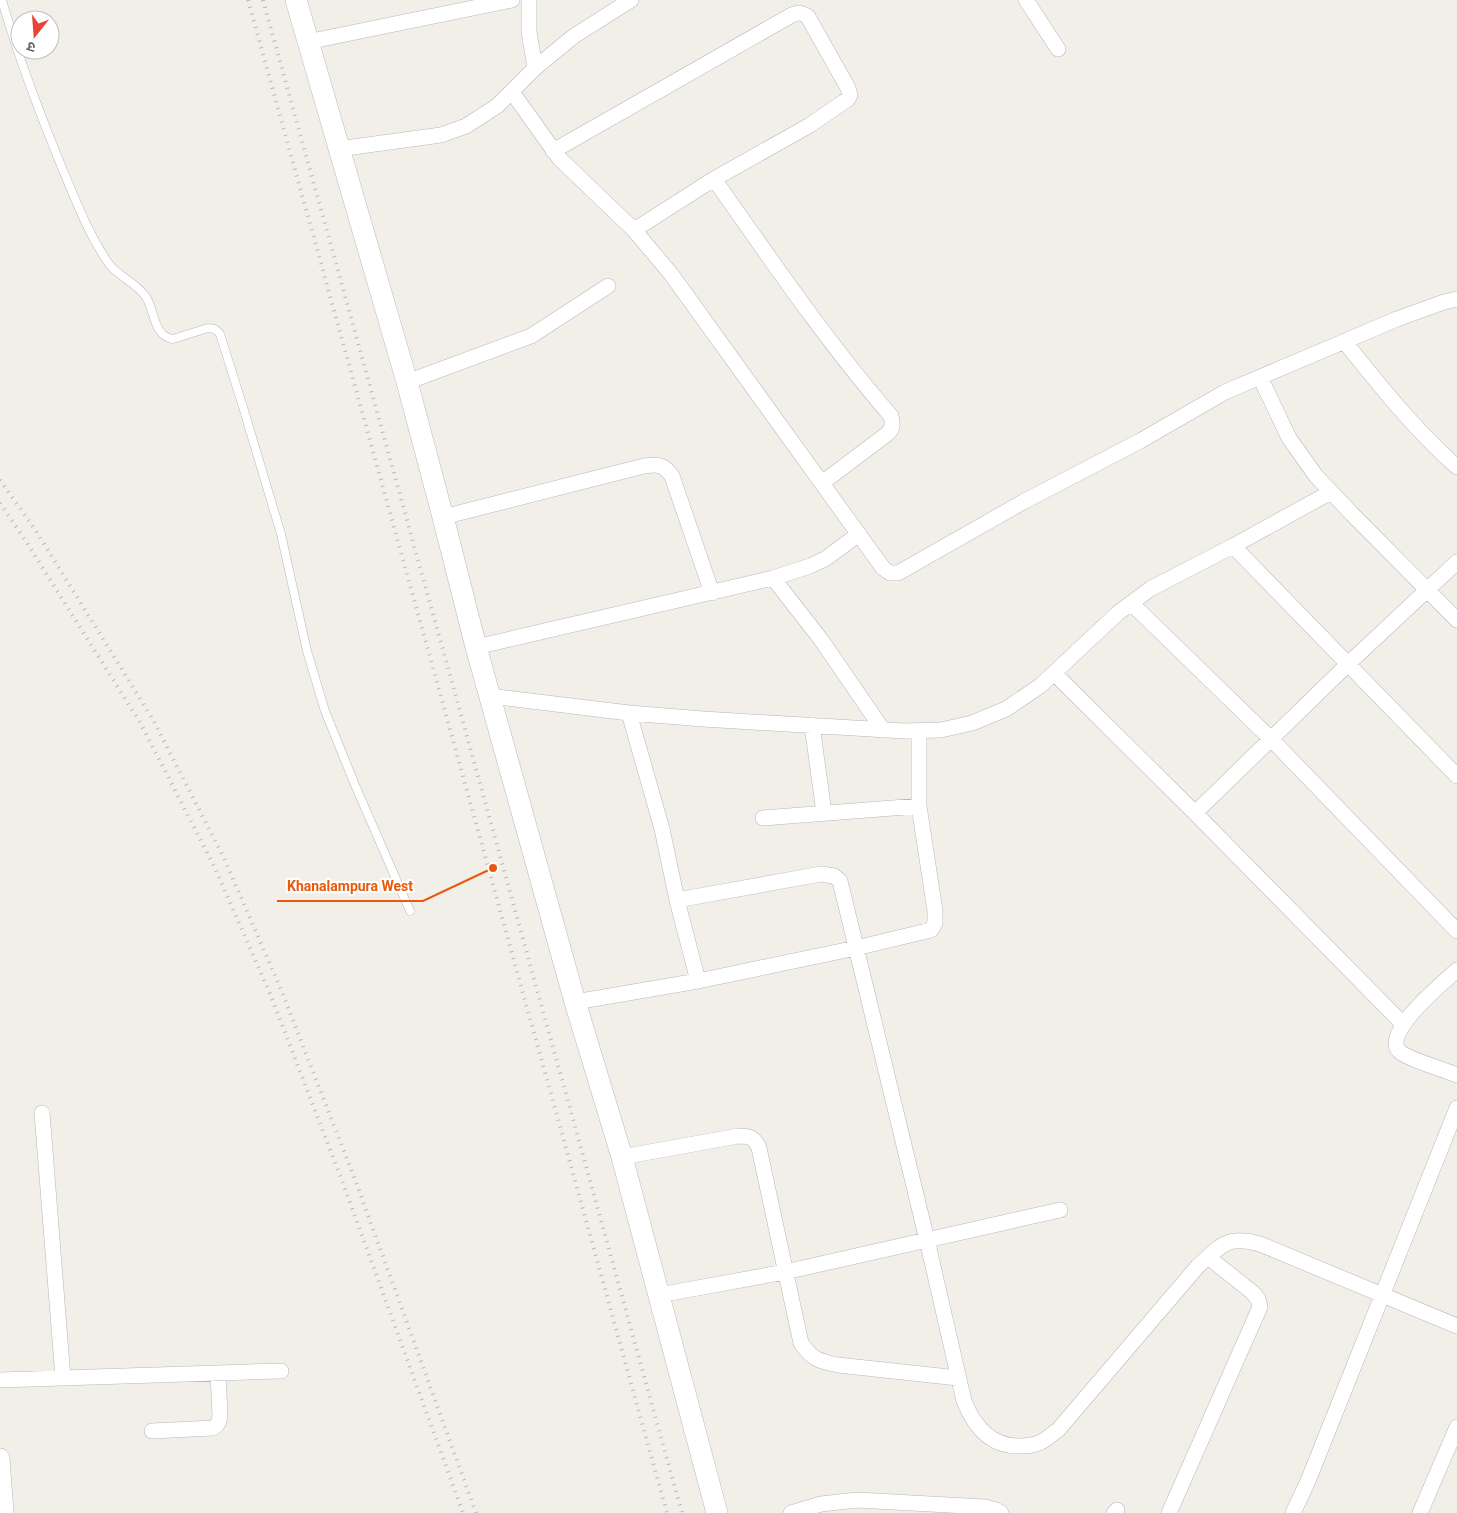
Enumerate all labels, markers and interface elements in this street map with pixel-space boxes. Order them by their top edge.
north arrow [10,10,60,60]
text: उ [24,38,37,56]
callout: Khanalampura West [277,872,423,901]
text: Khanalampura West [287,878,413,894]

